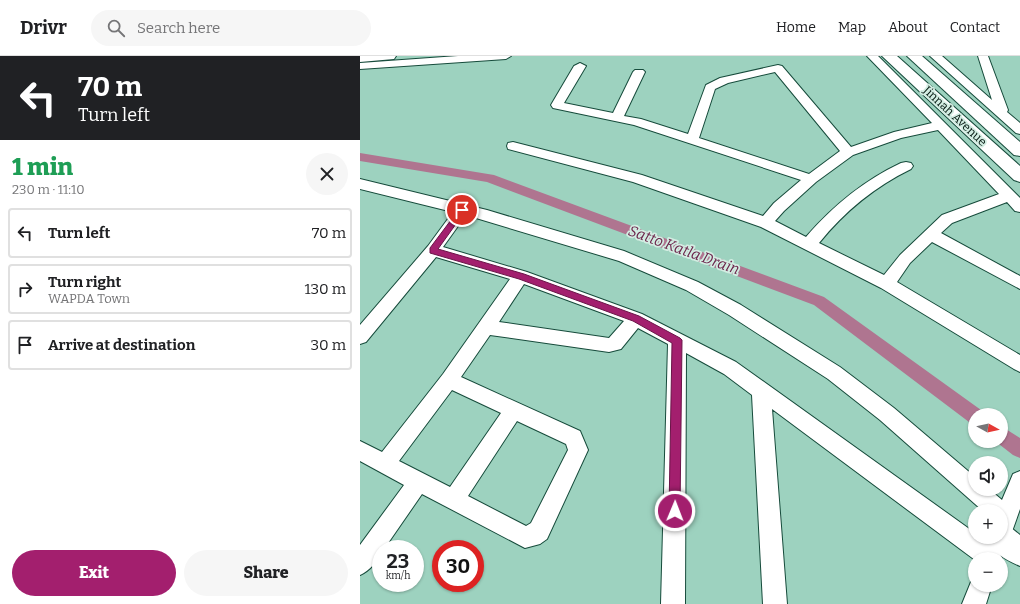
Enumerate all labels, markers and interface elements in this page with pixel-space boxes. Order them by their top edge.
search box [91,10,371,46]
text: Drivr [20,16,67,39]
icon: search [105,17,127,39]
text: Search here [137,19,220,37]
text: Home [776,19,816,36]
text: Map [838,19,866,36]
text: About [888,19,928,36]
text: Contact [950,19,1000,36]
text: 70 m [78,70,142,103]
icon: left [12,72,64,124]
street label: Jinnah Avenue [920,82,990,149]
text: Turn left [78,104,150,126]
text: 1 min [12,153,73,181]
button: close [306,153,348,195]
text: 230 m · 11:10 [12,182,85,197]
pin [445,193,479,227]
icon: arrive [451,199,473,221]
icon: left [14,222,36,244]
water label: Satto Katla Drain [626,222,742,278]
text: Turn left [48,224,110,242]
text: 70 m [312,224,346,242]
text: Turn right [48,273,121,291]
icon: right [14,278,36,300]
text: 130 m [304,280,346,298]
text: WAPDA Town [48,291,130,306]
icon: arrive [14,334,36,356]
text: Arrive at destination [48,336,195,354]
text: 30 m [311,336,346,354]
north arrow [968,408,1008,448]
map controls [968,408,1008,592]
button: sound [968,456,1008,496]
position arrow [654,490,696,532]
button: + [968,504,1008,544]
speed limit sign: 30 [432,540,484,592]
text: 23 [387,549,409,573]
button: Exit [12,550,176,596]
button: Share [184,550,348,596]
button: − [968,552,1008,592]
text: km/h [386,570,410,582]

